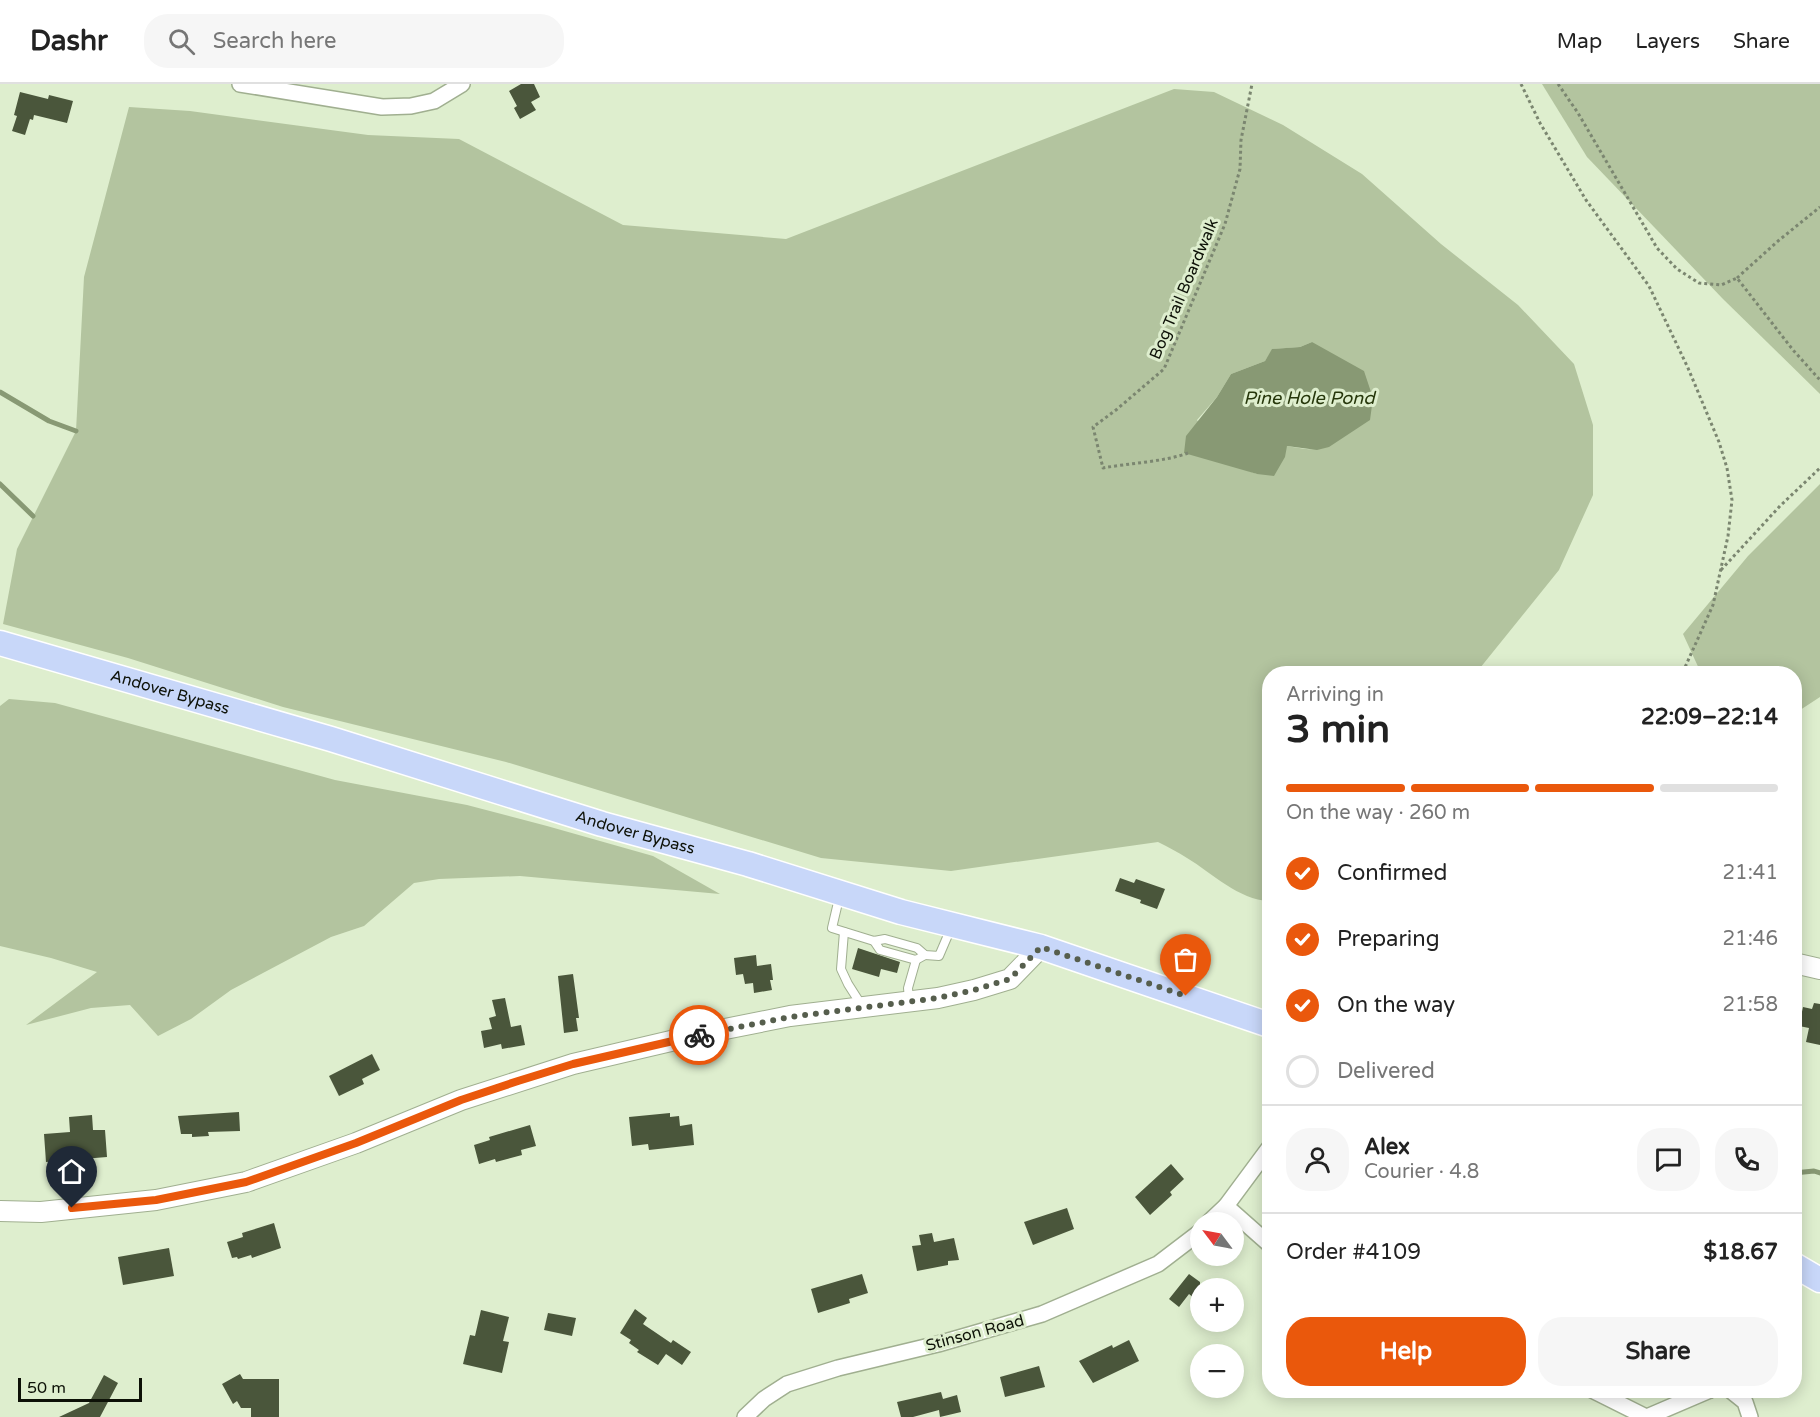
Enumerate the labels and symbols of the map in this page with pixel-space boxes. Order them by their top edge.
street label: Bog Trail Boardwalk [1145,215,1223,362]
water label: Pine Hole Pond [1243,387,1377,409]
street label: Andover Bypass [108,666,232,719]
street label: Andover Bypass [573,806,697,859]
pin [1160,934,1211,996]
courier [669,1005,729,1065]
pin [46,1146,97,1208]
north arrow [1190,1212,1244,1266]
street label: Stinson Road [924,1310,1026,1356]
scale bar [18,1375,142,1402]

